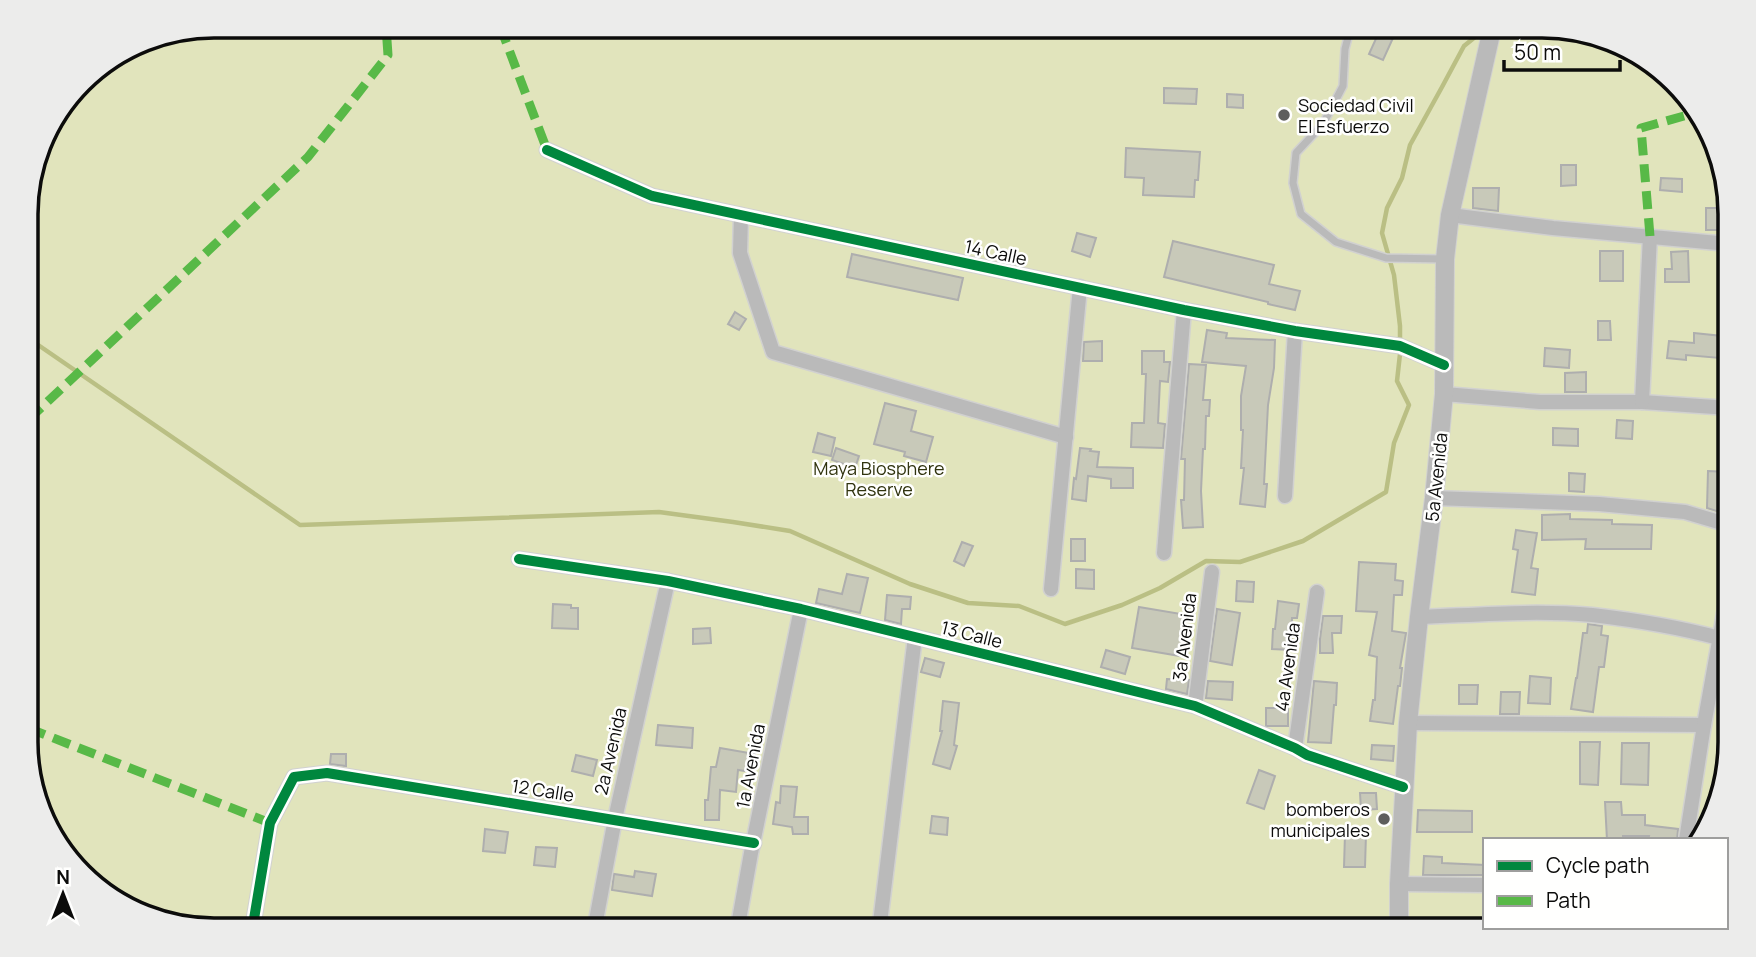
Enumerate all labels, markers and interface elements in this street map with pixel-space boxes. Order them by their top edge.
scale bar [1504,28,1620,72]
text: 50 m [1514,38,1561,66]
place label: Sociedad Civil El Esfuerzo [1298,93,1414,138]
marker: Sociedad Civil El Esfuerzo [1276,107,1292,123]
street label: 14 Calle [963,234,1029,270]
street label: 5a Avenida [1419,431,1453,523]
park label: Maya Biosphere Reserve [813,456,945,501]
street label: 3a Avenida [1167,591,1201,683]
street label: 13 Calle [939,615,1005,653]
street label: 4a Avenida [1269,621,1305,713]
street label: 2a Avenida [588,705,632,797]
street label: 1a Avenida [730,722,770,810]
street label: 12 Calle [510,773,576,807]
place label: bomberos municipales [1270,797,1370,842]
marker: bomberos municipales [1376,811,1392,827]
legend [1483,838,1728,929]
text: Cycle path [1546,851,1649,879]
north arrow [28,859,98,929]
text: N [56,864,70,890]
text: Path [1546,886,1591,914]

